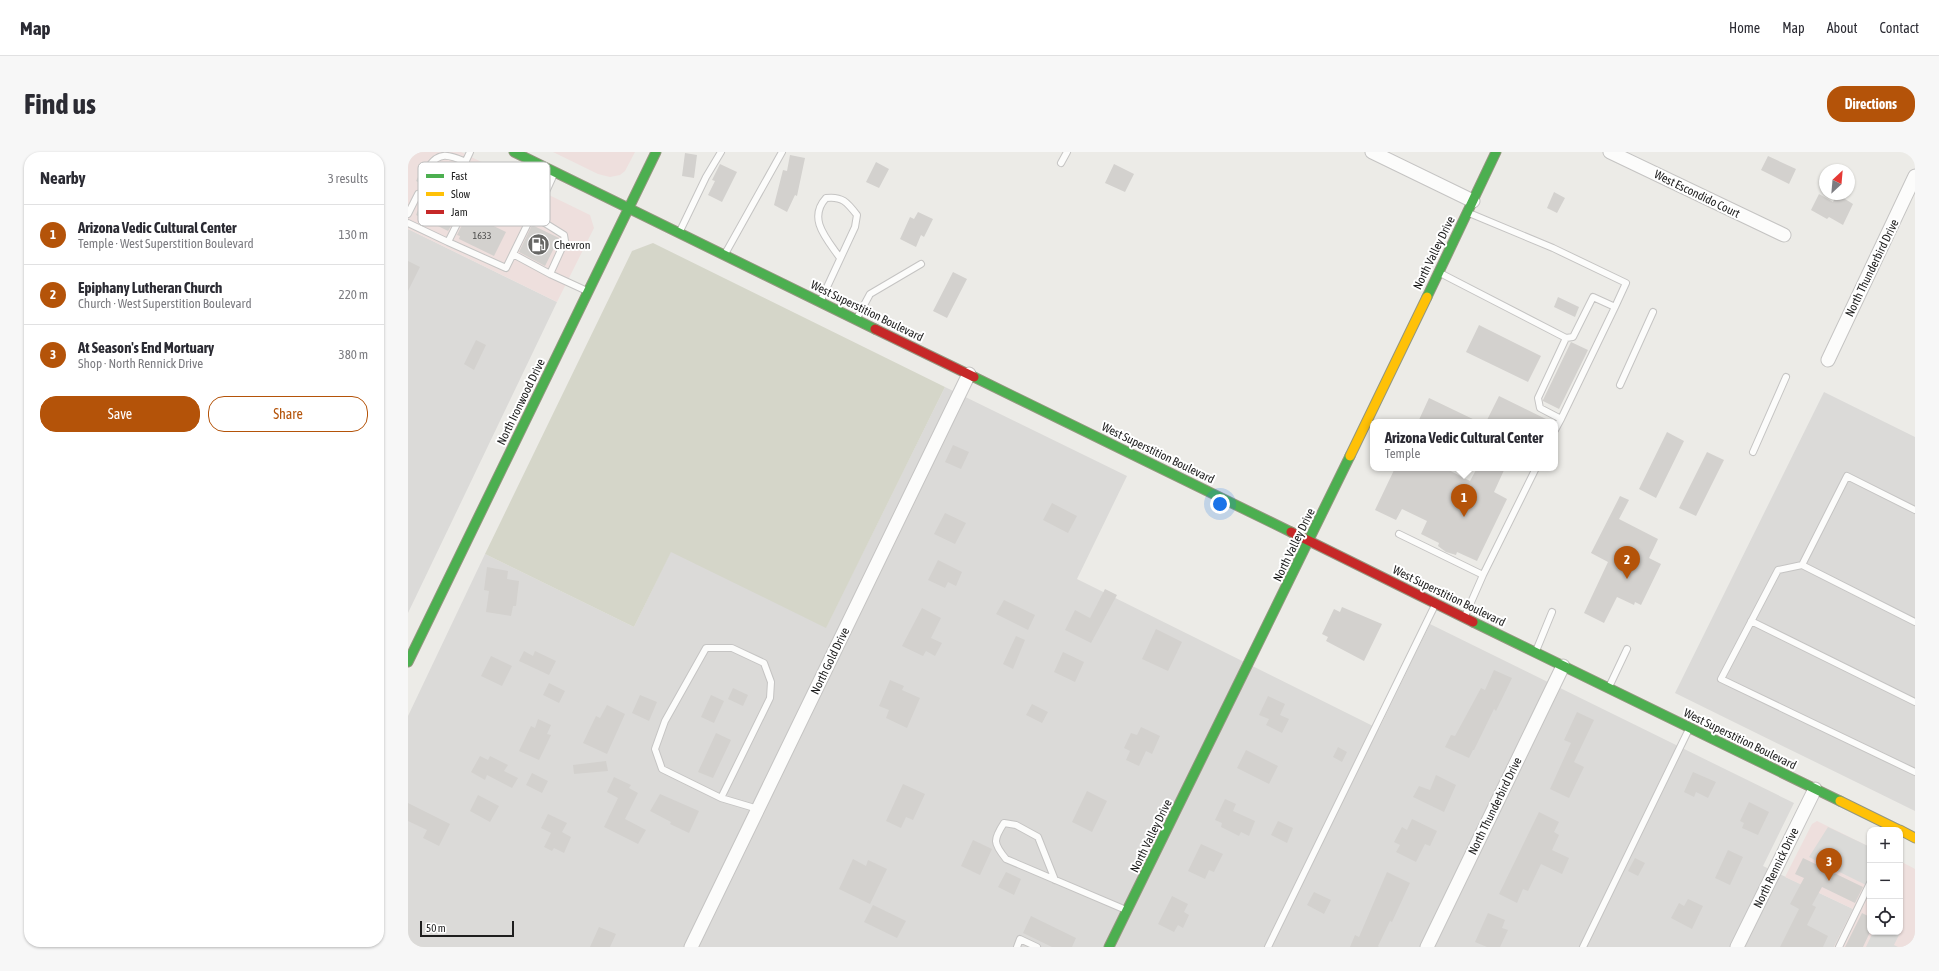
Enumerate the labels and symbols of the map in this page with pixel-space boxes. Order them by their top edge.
legend [418,162,550,226]
north arrow [1819,164,1855,200]
street label: West Escondido Court [1652,167,1743,221]
text: Fast [451,170,467,182]
text: Slow [451,188,470,200]
text: Jam [451,206,468,218]
street label: North Valley Drive [1410,214,1458,292]
street label: North Thunderbird Drive [1842,217,1902,319]
house number: 1633 [473,230,492,241]
fuel station icon: Chevron [526,232,552,258]
place label: Chevron [554,238,591,252]
street label: West Superstition Boulevard [808,278,926,344]
street label: North Ironwood Drive [494,357,548,447]
street label: West Superstition Boulevard [1099,420,1217,486]
pin: 1 [1451,484,1477,517]
your location [1210,494,1230,514]
street label: North Valley Drive [1270,506,1318,584]
pin: 2 [1614,546,1640,579]
street label: West Superstition Boulevard [1390,563,1508,629]
street label: North Gold Drive [808,625,852,697]
street label: West Superstition Boulevard [1681,706,1799,772]
street label: North Thunderbird Drive [1465,755,1525,857]
street label: North Valley Drive [1127,797,1175,875]
street label: North Rennick Drive [1751,826,1801,910]
pin: 3 [1816,848,1842,881]
scale bar [420,919,514,938]

